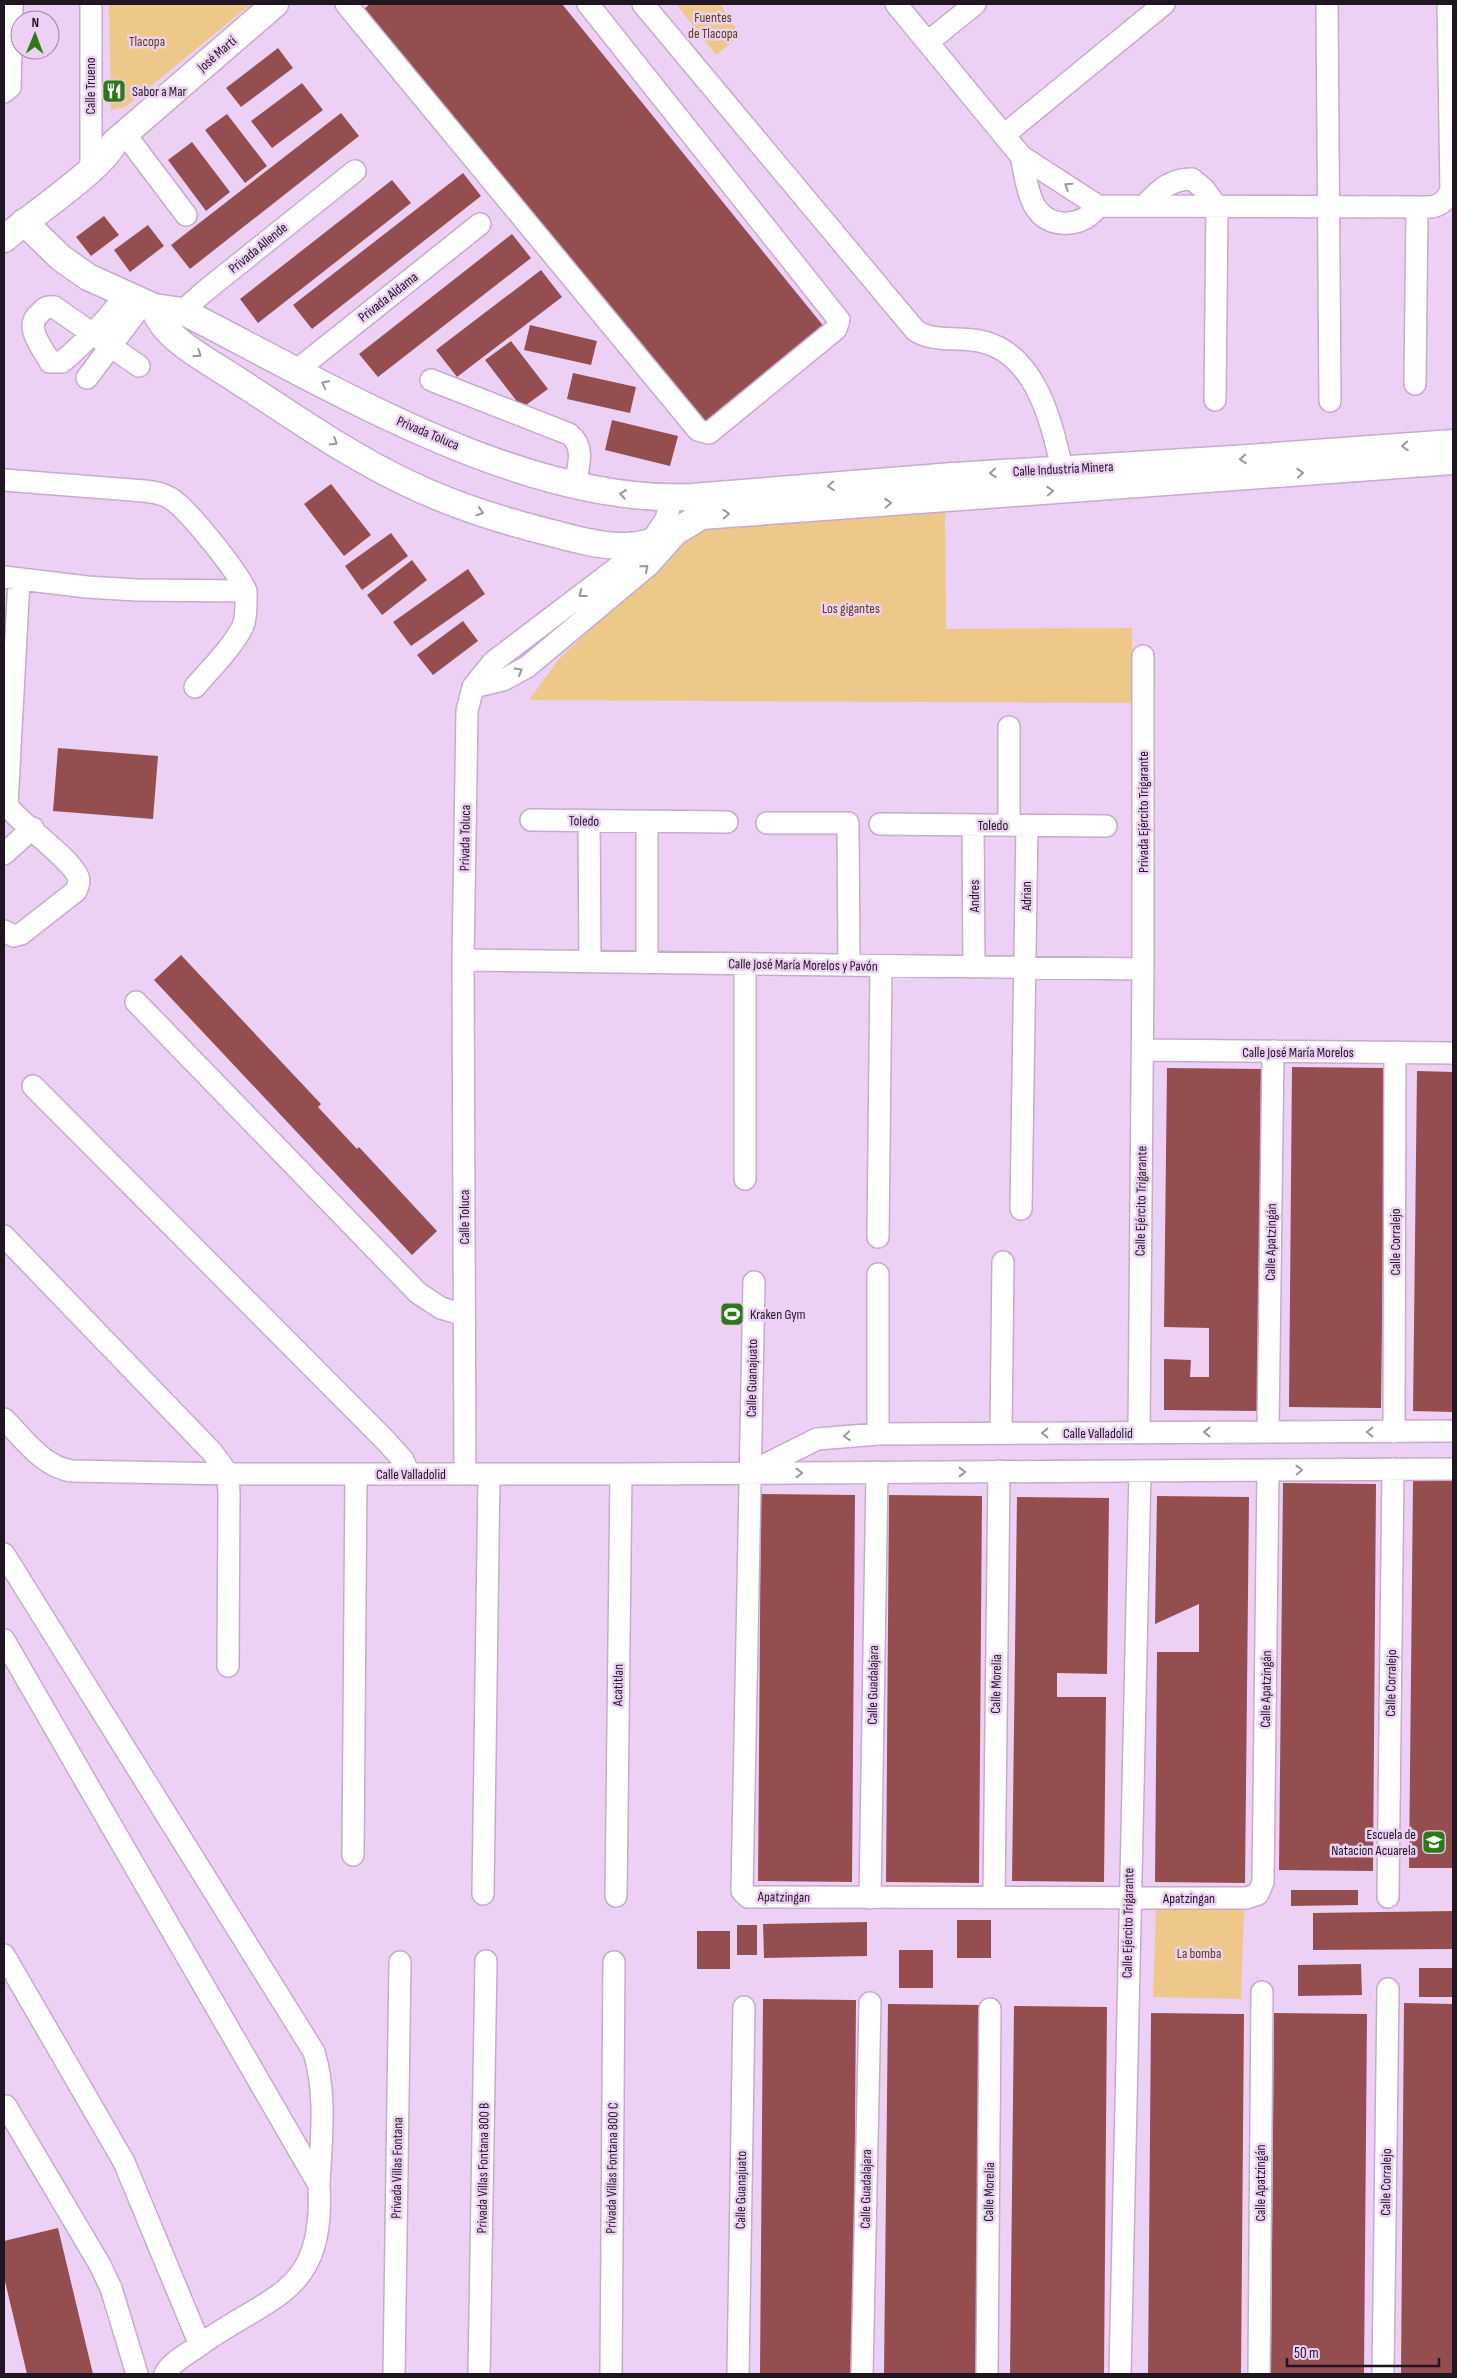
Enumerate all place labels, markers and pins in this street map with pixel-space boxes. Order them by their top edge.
restaurant icon: Sabor a Mar [101,78,127,104]
place label: Sabor a Mar [132,83,187,100]
sports icon: Kraken Gym [719,1301,745,1327]
place label: Kraken Gym [750,1306,806,1323]
place label: Escuela de Natacion Acuarela [1331,1826,1416,1859]
school or university icon: Escuela de Natacion Acuarela [1421,1829,1447,1855]

